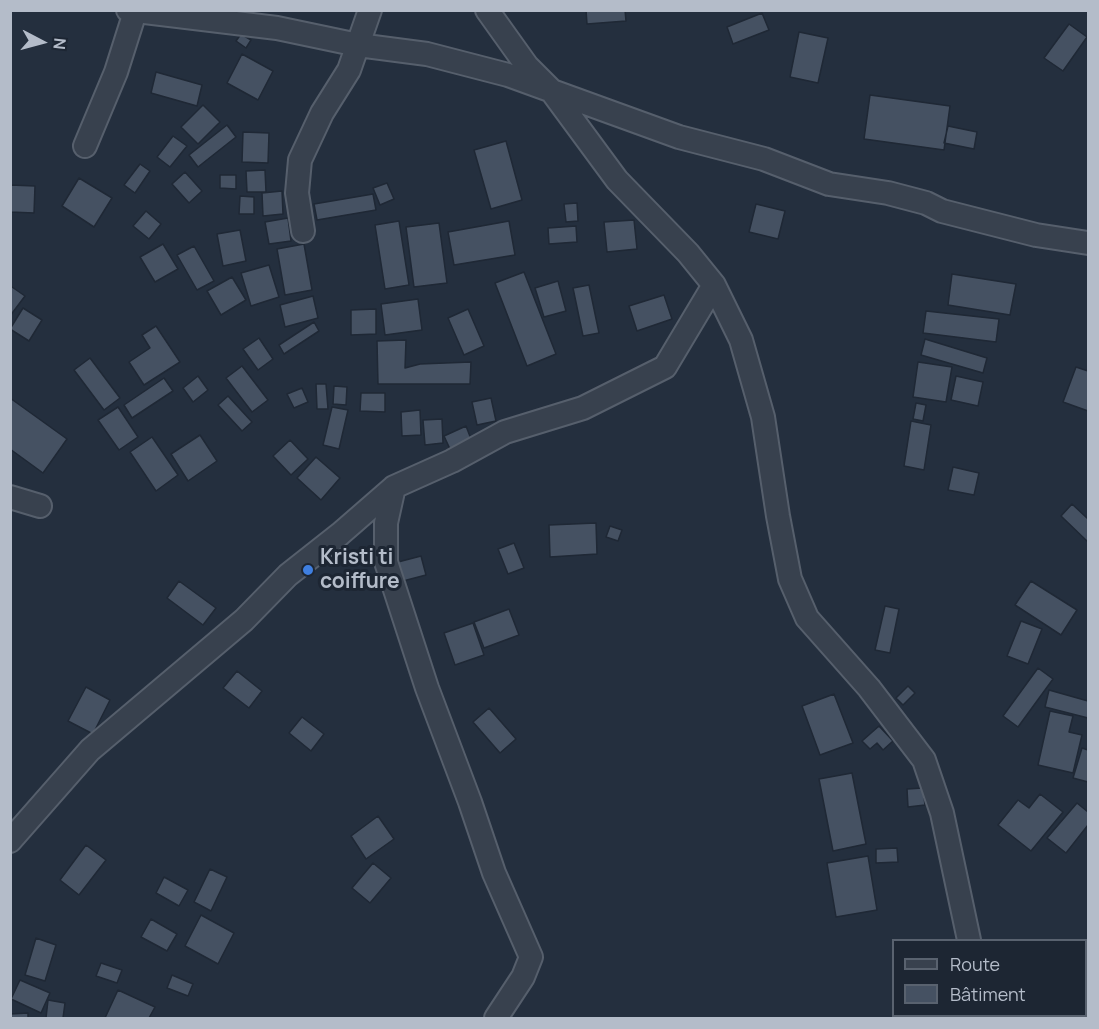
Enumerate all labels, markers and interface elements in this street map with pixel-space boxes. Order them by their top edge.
north arrow [12,12,72,72]
text: N [48,37,71,51]
place label: Kristi ti coiffure [320,545,400,595]
marker: Kristi ti coiffure [301,563,315,577]
legend [892,939,1087,1017]
text: Route [950,952,1000,976]
text: Bâtiment [950,982,1026,1006]

